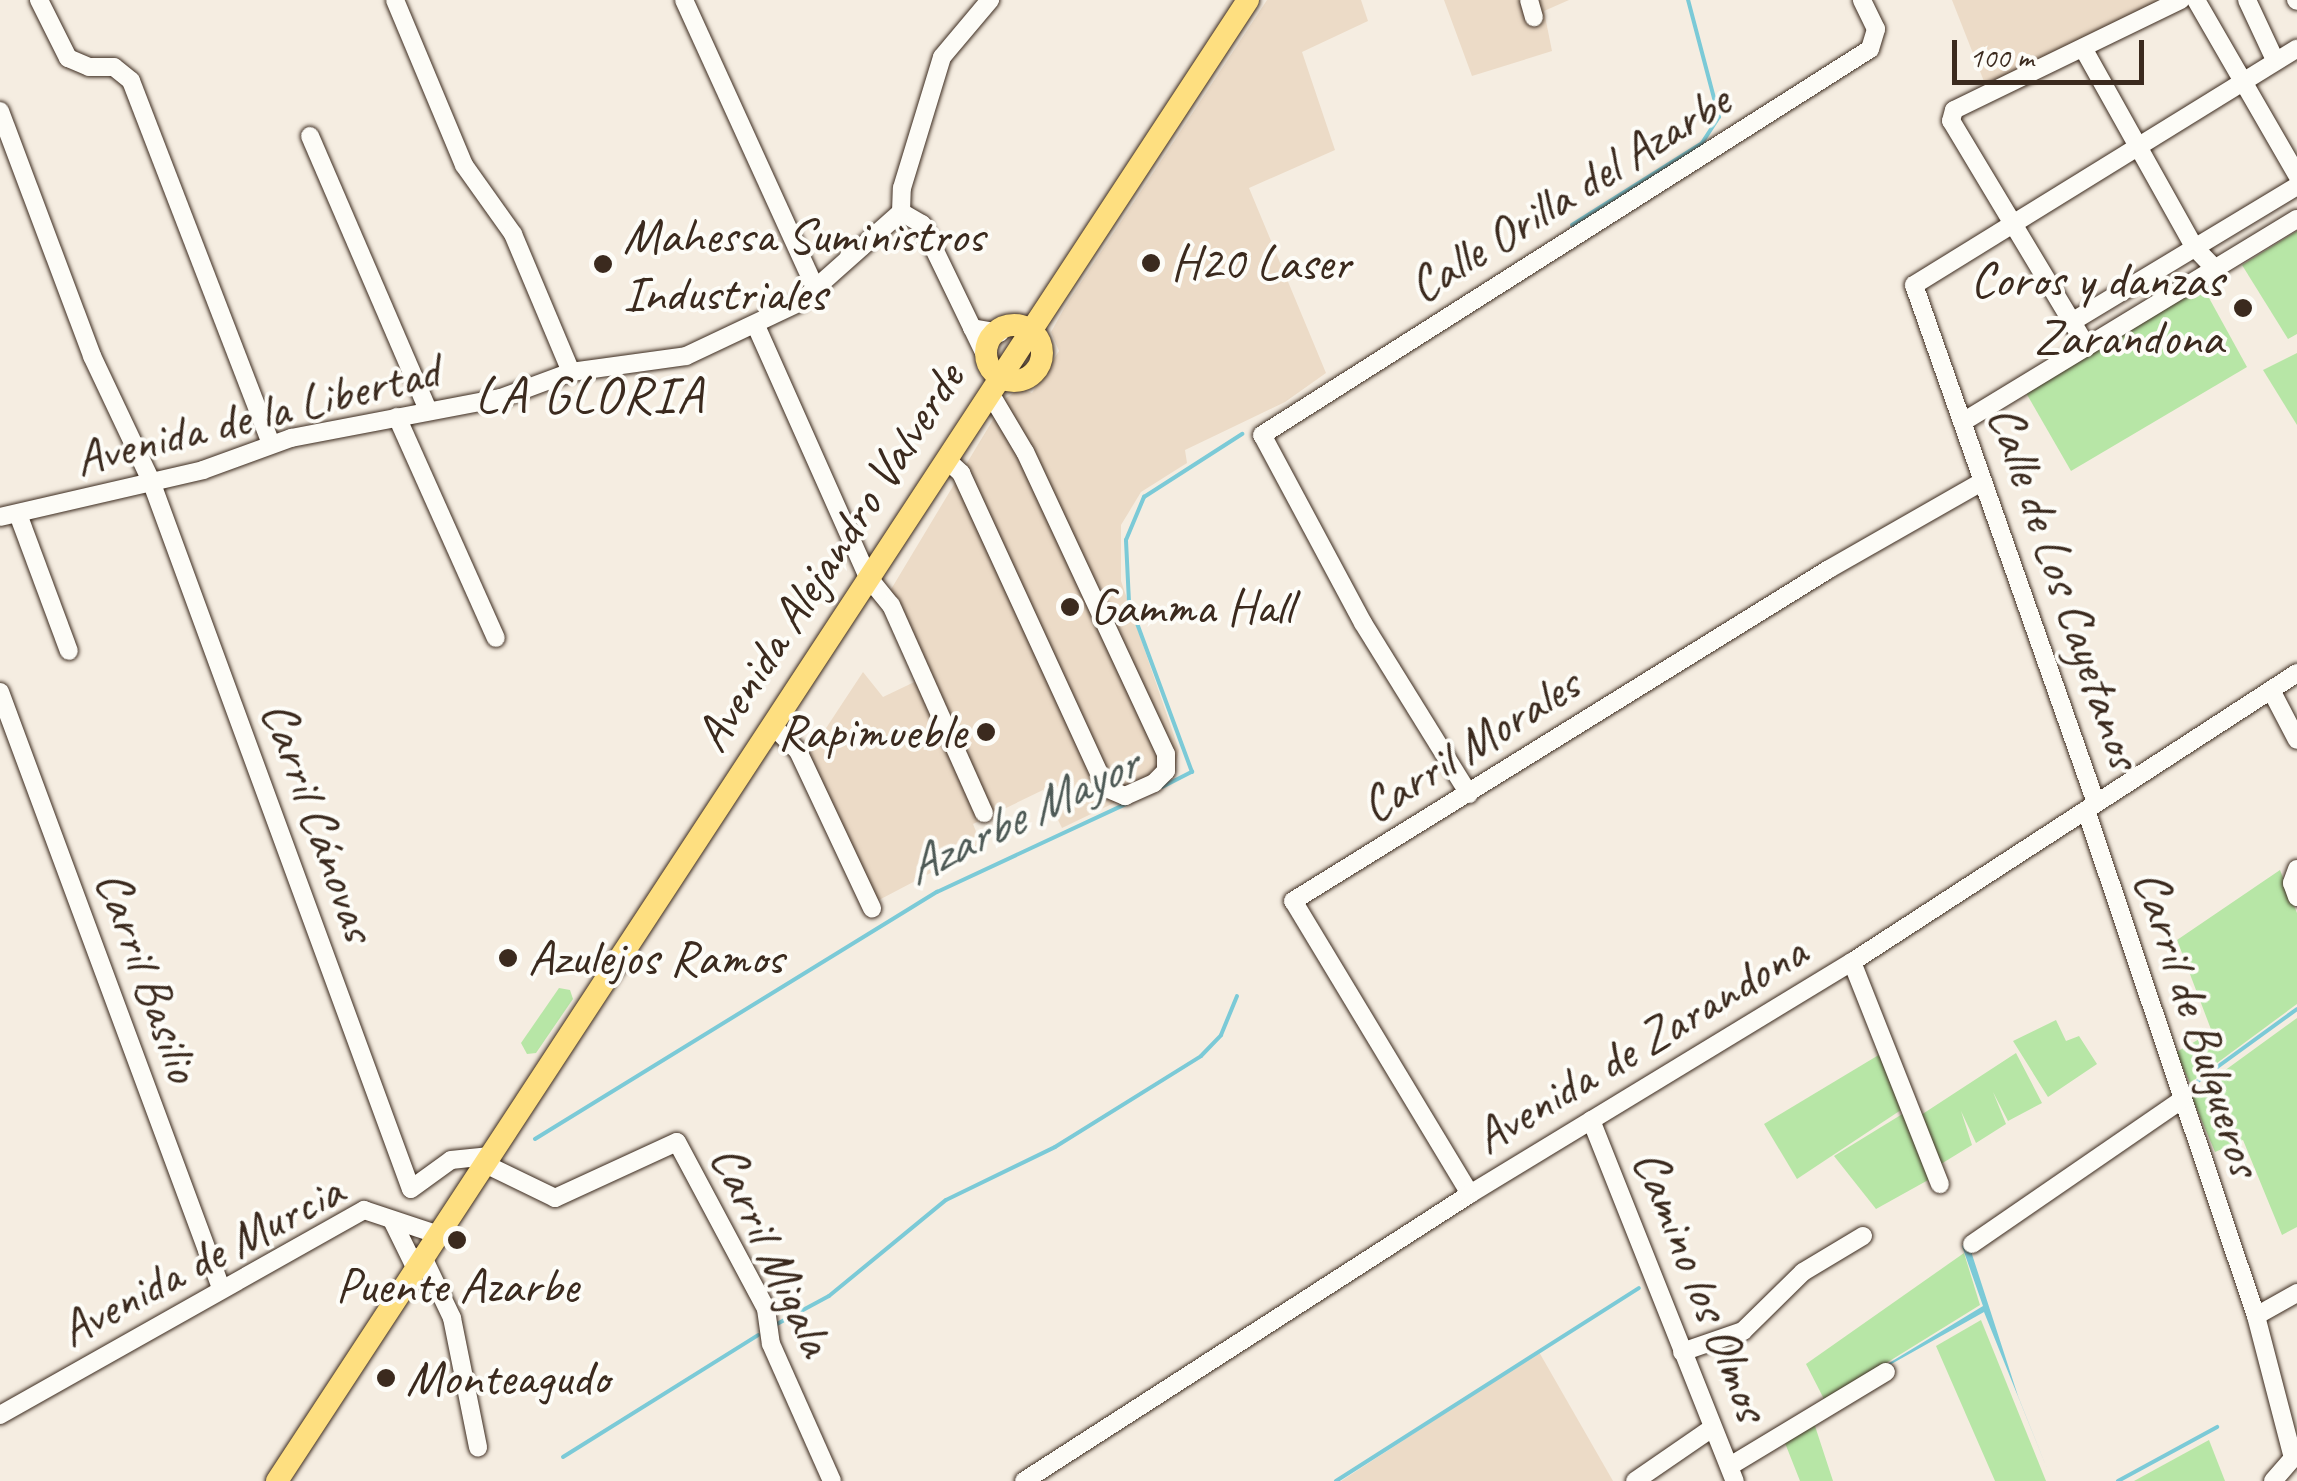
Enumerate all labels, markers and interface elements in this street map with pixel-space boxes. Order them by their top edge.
scale bar [1957,20,2150,82]
text: 100 m [1969,38,2034,76]
street label: Calle Orilla del Azarbe [1397,70,1741,316]
place label: Mahessa Suministros Industriales [623,205,984,322]
place label: H20 Laser [1171,233,1351,293]
place label: Coros y danzas Zarandona [1971,249,2223,366]
marker: H20 Laser [1140,252,1162,274]
marker: Mahessa Suministros Industriales [592,253,614,275]
marker: Coros y danzas Zarandona [2232,297,2254,319]
street label: Avenida de la Libertad [67,340,447,490]
street label: Avenida Alejandro Valverde [681,352,977,762]
district label: LA GLORIA [476,365,704,427]
street label: Calle de Los Cayetanos [1975,398,2155,776]
place label: Gamma Hall [1090,577,1294,637]
marker: Gamma Hall [1059,596,1081,618]
street label: Carril Morales [1350,655,1590,835]
street label: Carril Cánovas [248,693,390,949]
place label: Rapimueble [778,702,966,762]
marker: Rapimueble [975,721,997,743]
water label: Azarbe Mayor [895,733,1147,899]
street label: Carril Basilio [82,862,214,1090]
street label: Carril de Bulgueros [2120,863,2276,1183]
street label: Avenida de Zarandona [1462,921,1818,1167]
place label: Azulejos Ramos [528,928,781,988]
marker: Azulejos Ramos [497,947,519,969]
street label: Carril Migala [697,1136,847,1364]
street label: Camino los Olmos [1619,1139,1783,1431]
street label: Avenida de Murcia [50,1161,352,1359]
marker: Puente Azarbe [446,1229,468,1251]
place label: Puente Azarbe [335,1256,579,1316]
place label: Monteagudo [406,1348,609,1408]
marker: Monteagudo [375,1367,397,1389]

